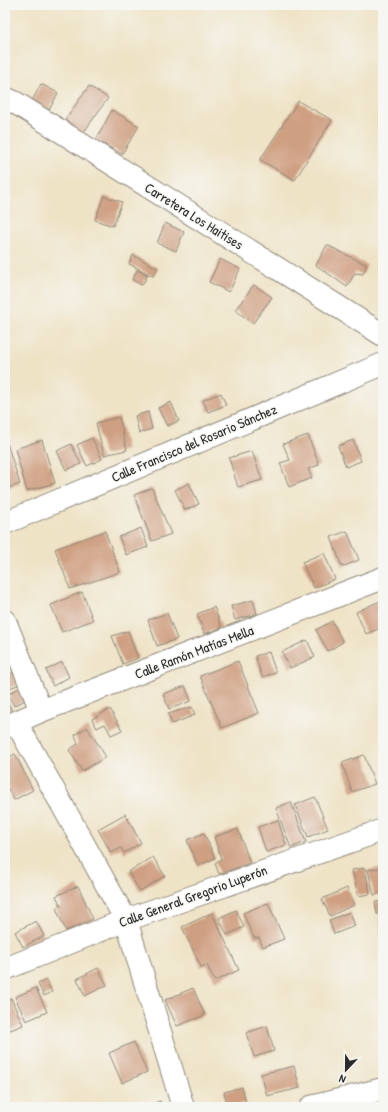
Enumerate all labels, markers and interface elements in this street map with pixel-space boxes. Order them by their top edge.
street label: Carretera Los Haitises [141,178,247,254]
street label: Calle Francisco del Rosario Sánchez [108,399,279,486]
street label: Calle Ramón Matías Mella [132,620,256,683]
street label: Calle General Gregorio Luperón [116,860,270,932]
north arrow [326,1050,366,1090]
text: N [337,1072,348,1087]

